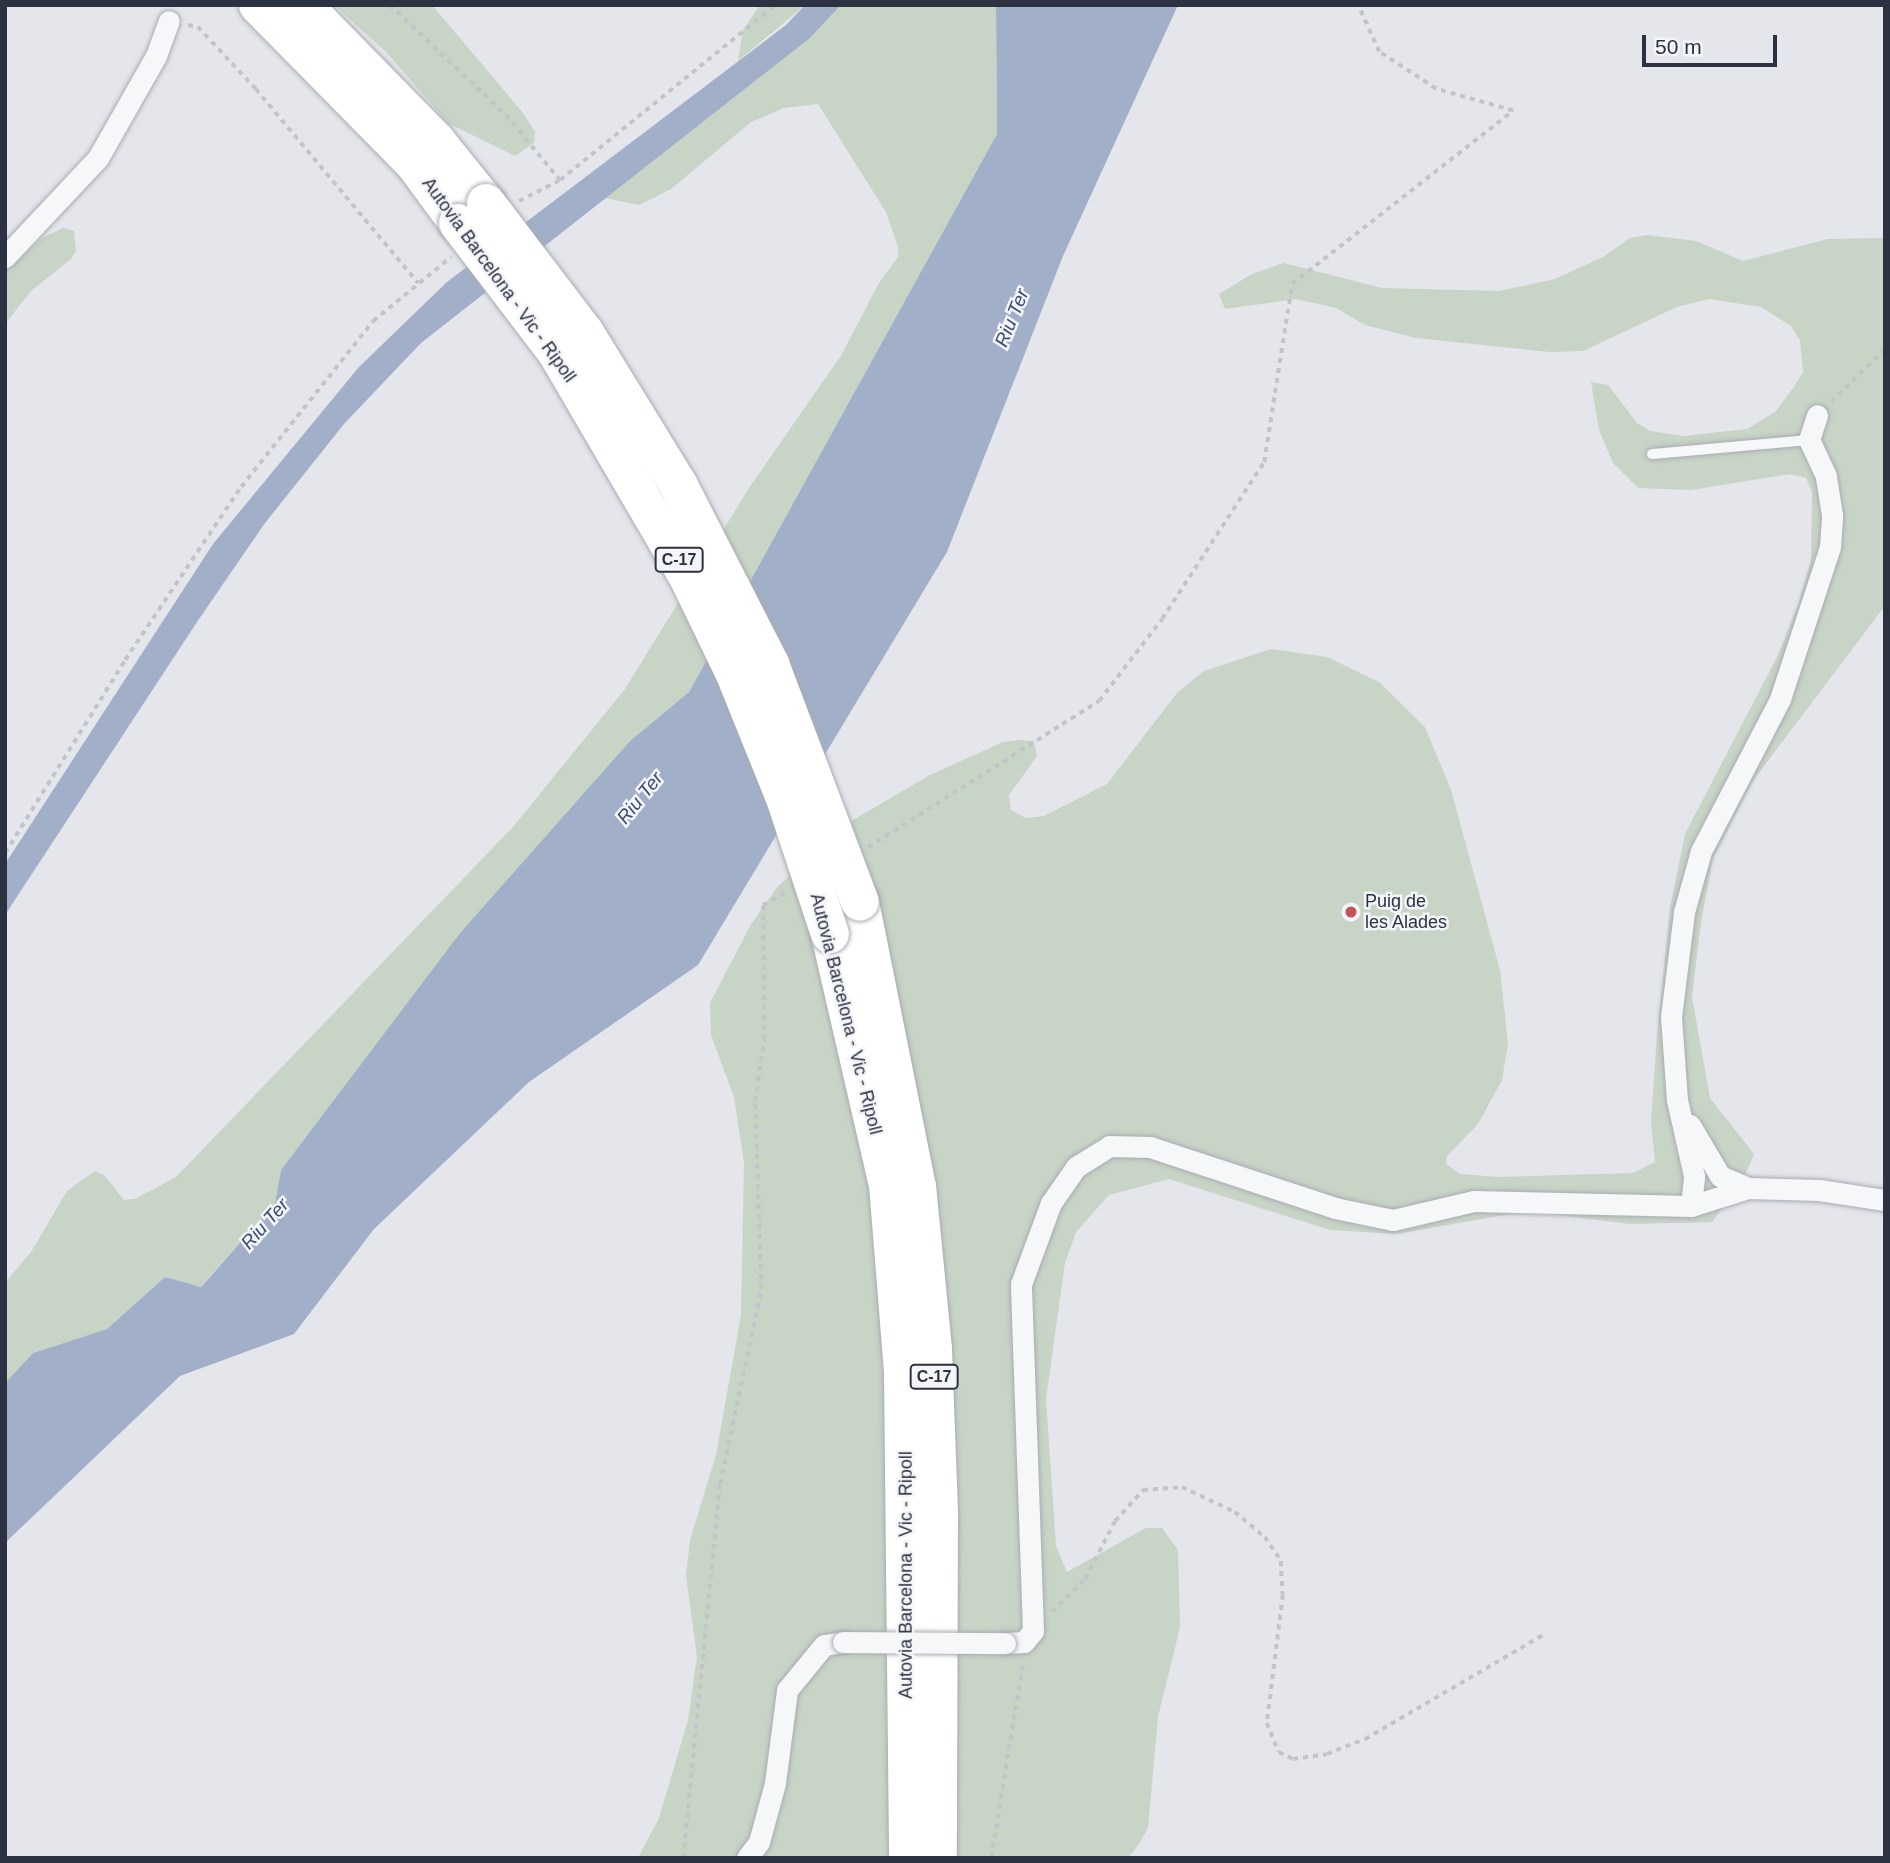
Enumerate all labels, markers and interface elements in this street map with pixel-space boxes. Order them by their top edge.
scale bar [1645,21,1780,65]
text: 50 m [1655,35,1702,58]
street label: Autovia Barcelona - Vic - Ripoll [417,173,581,387]
water label: Riu Ter [990,286,1034,350]
road number: C-17 [654,548,704,572]
water label: Riu Ter [612,767,668,829]
street label: Autovia Barcelona - Vic - Ripoll [806,891,886,1137]
place label: Puig de les Alades [1365,891,1448,934]
marker: Puig de les Alades [1343,904,1359,920]
water label: Riu Ter [236,1194,294,1254]
road number: C-17 [909,1364,958,1390]
street label: Autovia Barcelona - Vic - Ripoll [895,1451,917,1699]

